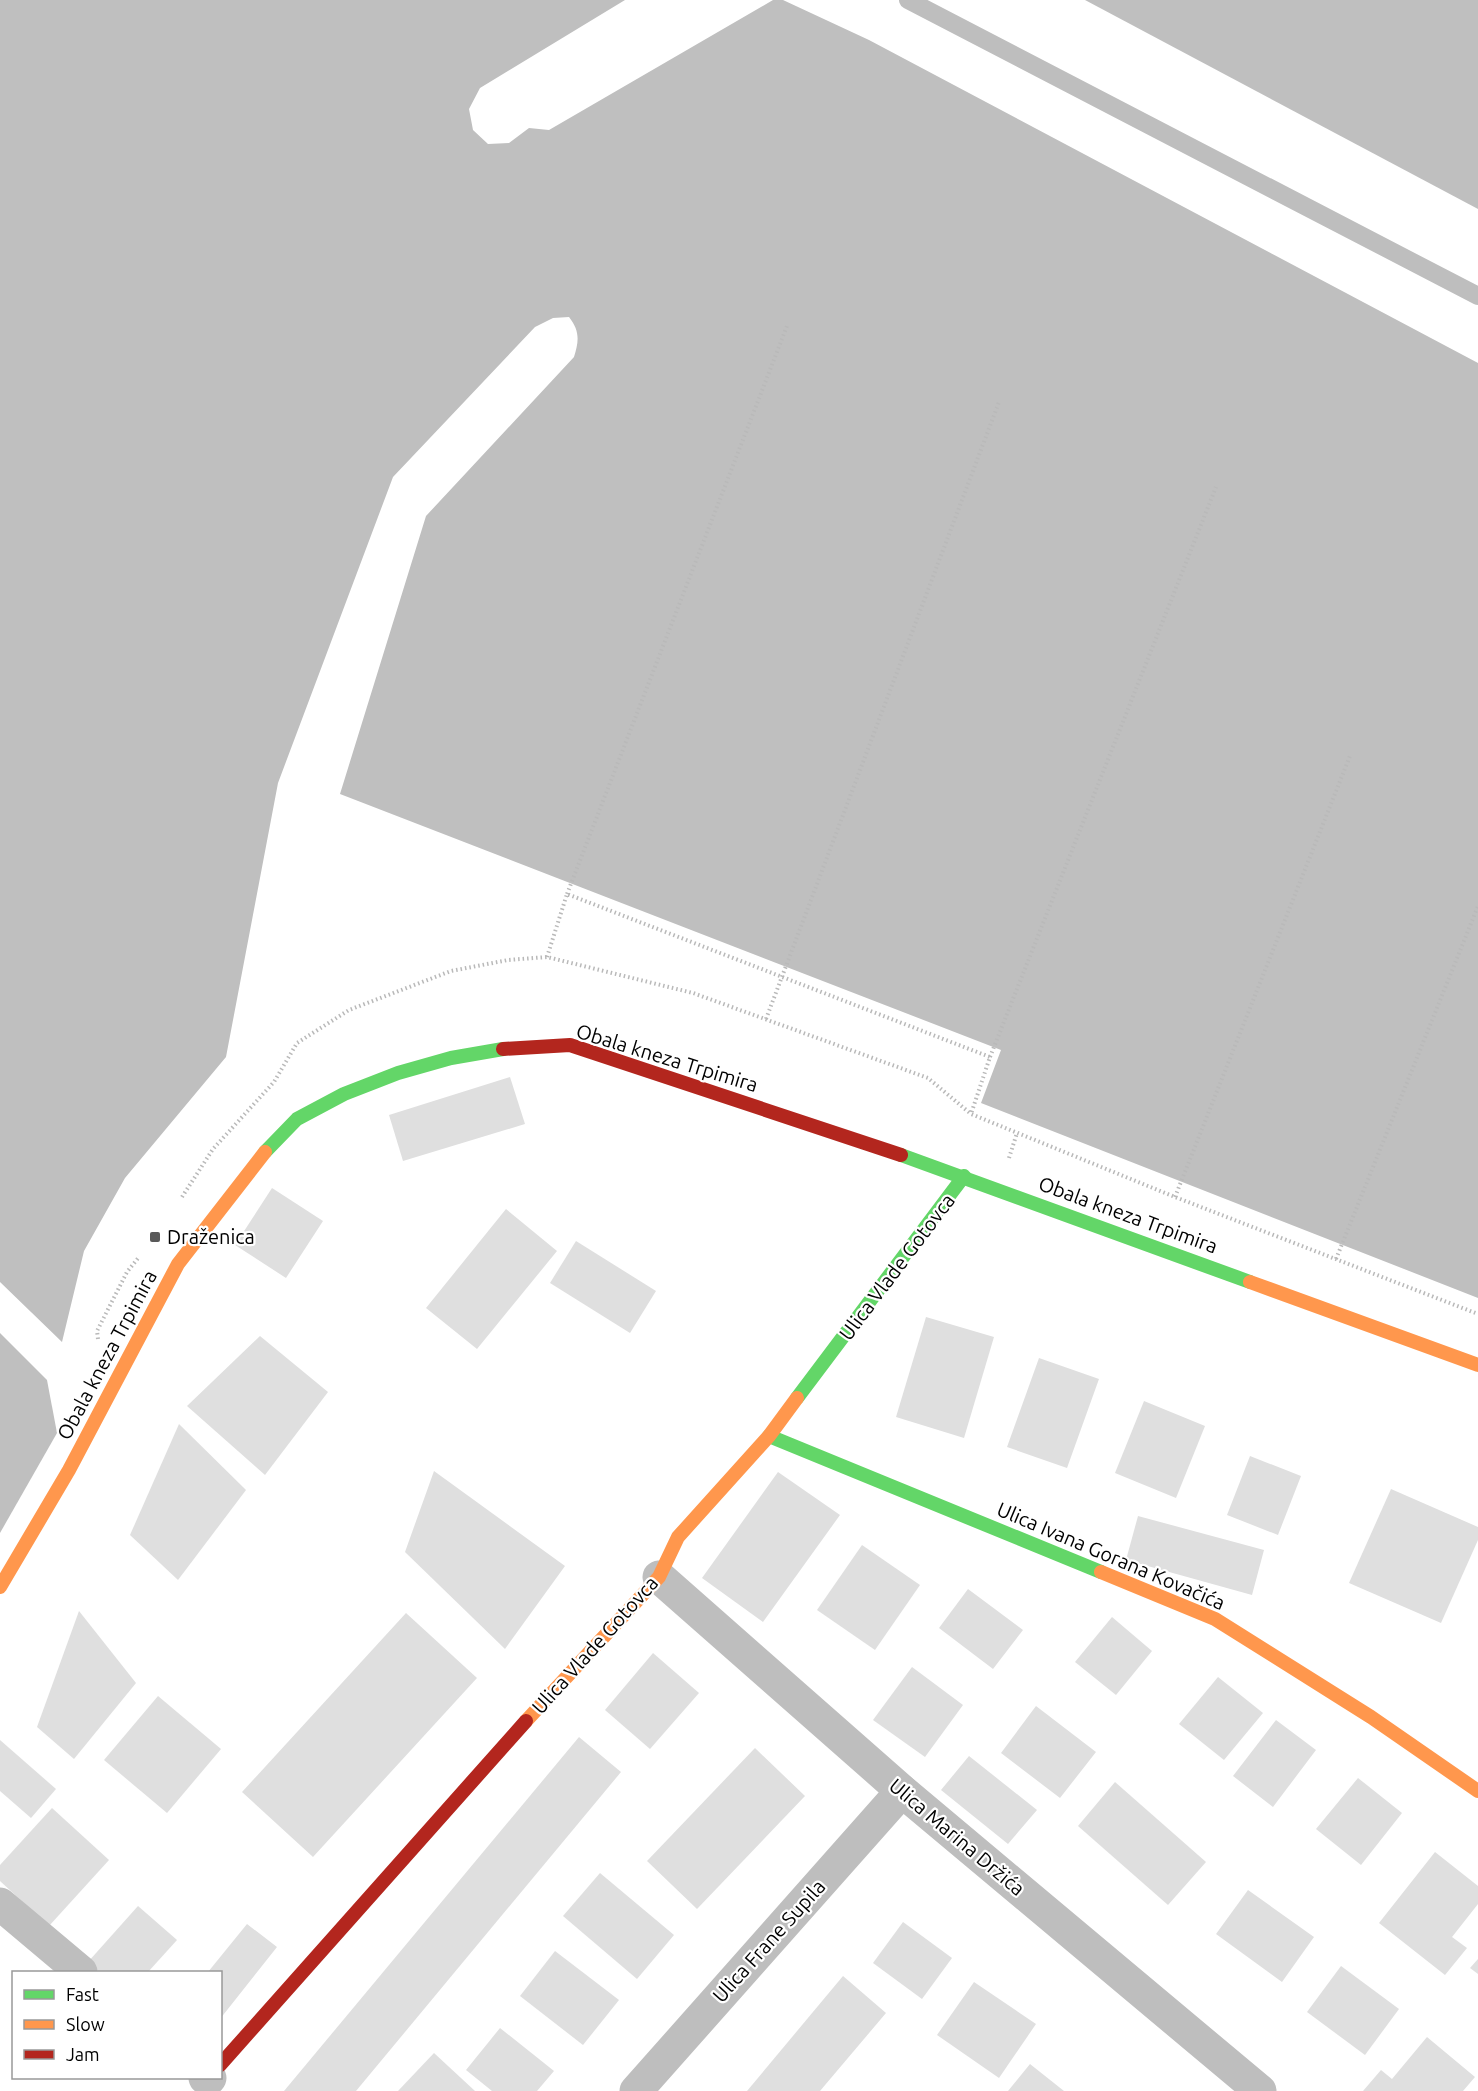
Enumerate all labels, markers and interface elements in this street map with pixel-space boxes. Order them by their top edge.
street label: Obala kneza Trpimira [574,1019,761,1096]
street label: Obala kneza Trpimira [1036,1171,1221,1258]
street label: Ulica Vlade Gotovca [834,1189,959,1344]
place label: Draženica [167,1225,255,1248]
marker: Draženica [148,1230,162,1244]
street label: Obala kneza Trpimira [52,1266,161,1443]
street label: Ulica Ivana Gorana Kovačića [994,1497,1229,1614]
street label: Ulica Vlade Gotovca [527,1571,662,1718]
street label: Ulica Marina Držića [885,1773,1030,1900]
street label: Ulica Frane Supila [708,1875,830,2007]
legend [12,1971,222,2079]
text: Fast [66,1984,99,2004]
text: Slow [66,2014,105,2034]
text: Jam [66,2044,100,2064]

